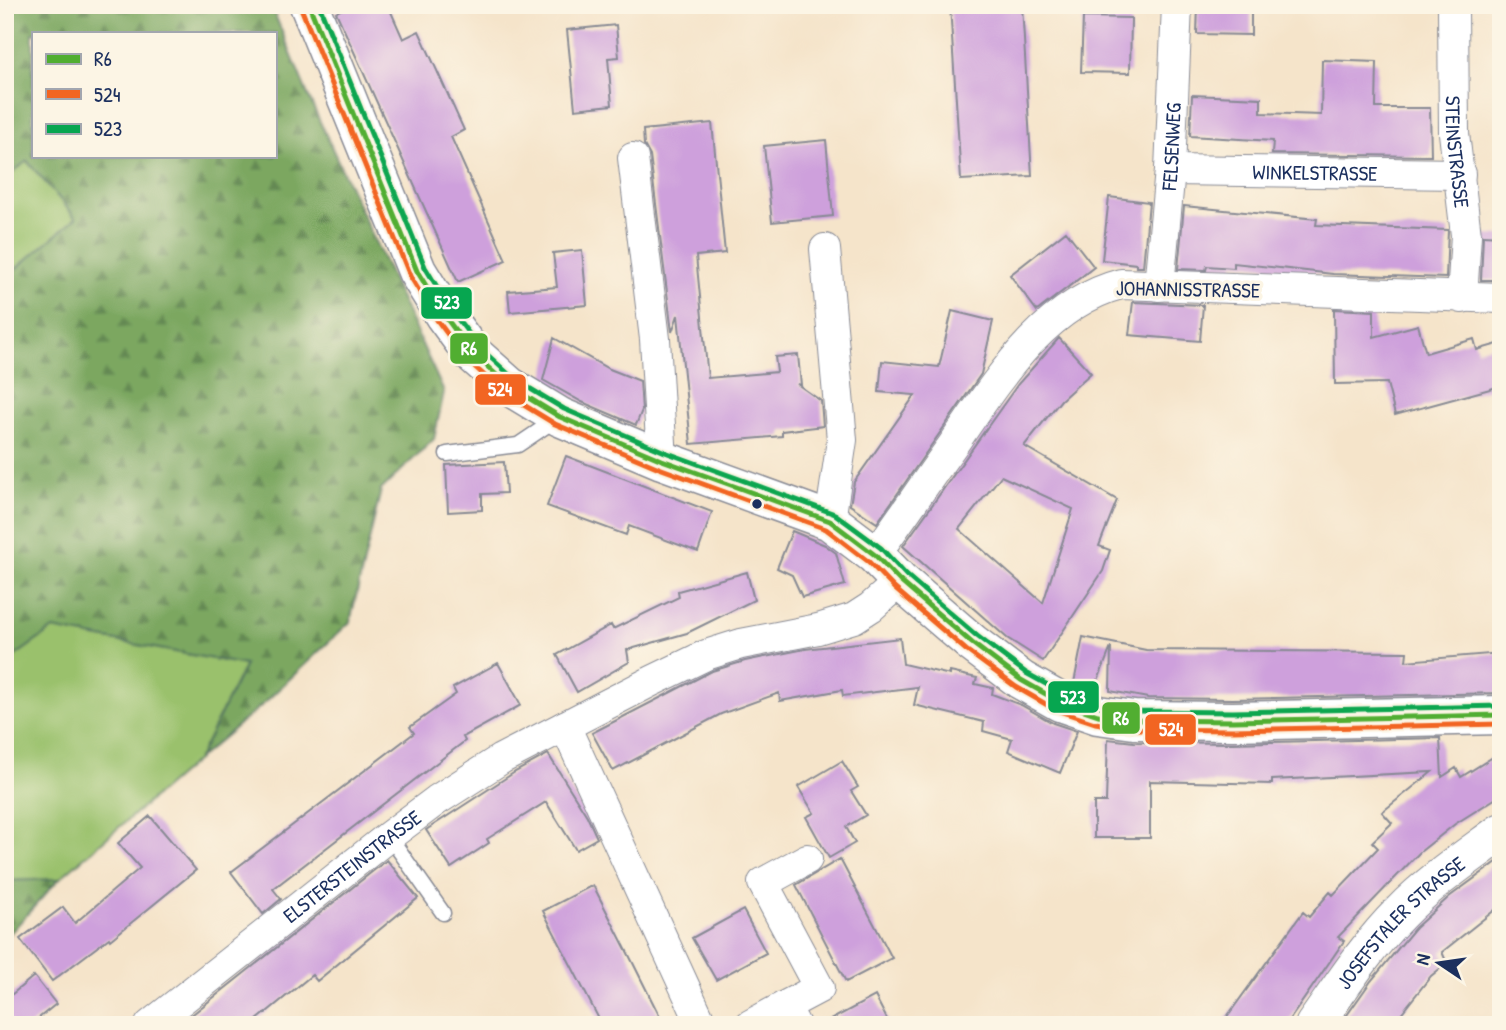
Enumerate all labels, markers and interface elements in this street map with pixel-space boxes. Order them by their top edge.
legend [32,32,276,158]
text: R6 [94,44,112,73]
text: 524 [94,80,121,109]
street label: STEINSTRASSE [1439,96,1477,210]
street label: FELSENWEG [1154,102,1187,193]
text: 523 [94,114,122,143]
street label: WINKELSTRASSE [1252,157,1378,187]
street label: JOHANNISSTRASSE [1116,273,1260,305]
line badge: 523 [420,286,473,320]
text: 523 [434,289,460,315]
line badge: R6 [449,332,489,365]
text: R6 [461,335,478,361]
line badge: 524 [474,373,527,406]
text: 524 [488,376,512,402]
unlabelled marker [750,497,764,511]
line badge: 523 [1047,680,1100,714]
text: 523 [1060,684,1086,710]
line badge: R6 [1101,701,1141,735]
text: R6 [1113,705,1130,731]
line badge: 524 [1144,713,1197,746]
text: 524 [1159,716,1183,742]
street label: ELSTERSTEINSTRASSE [277,803,427,929]
street label: JOSEFSTALER STRASSE [1329,849,1471,995]
north arrow [1404,928,1474,998]
text: N [1409,951,1436,967]

